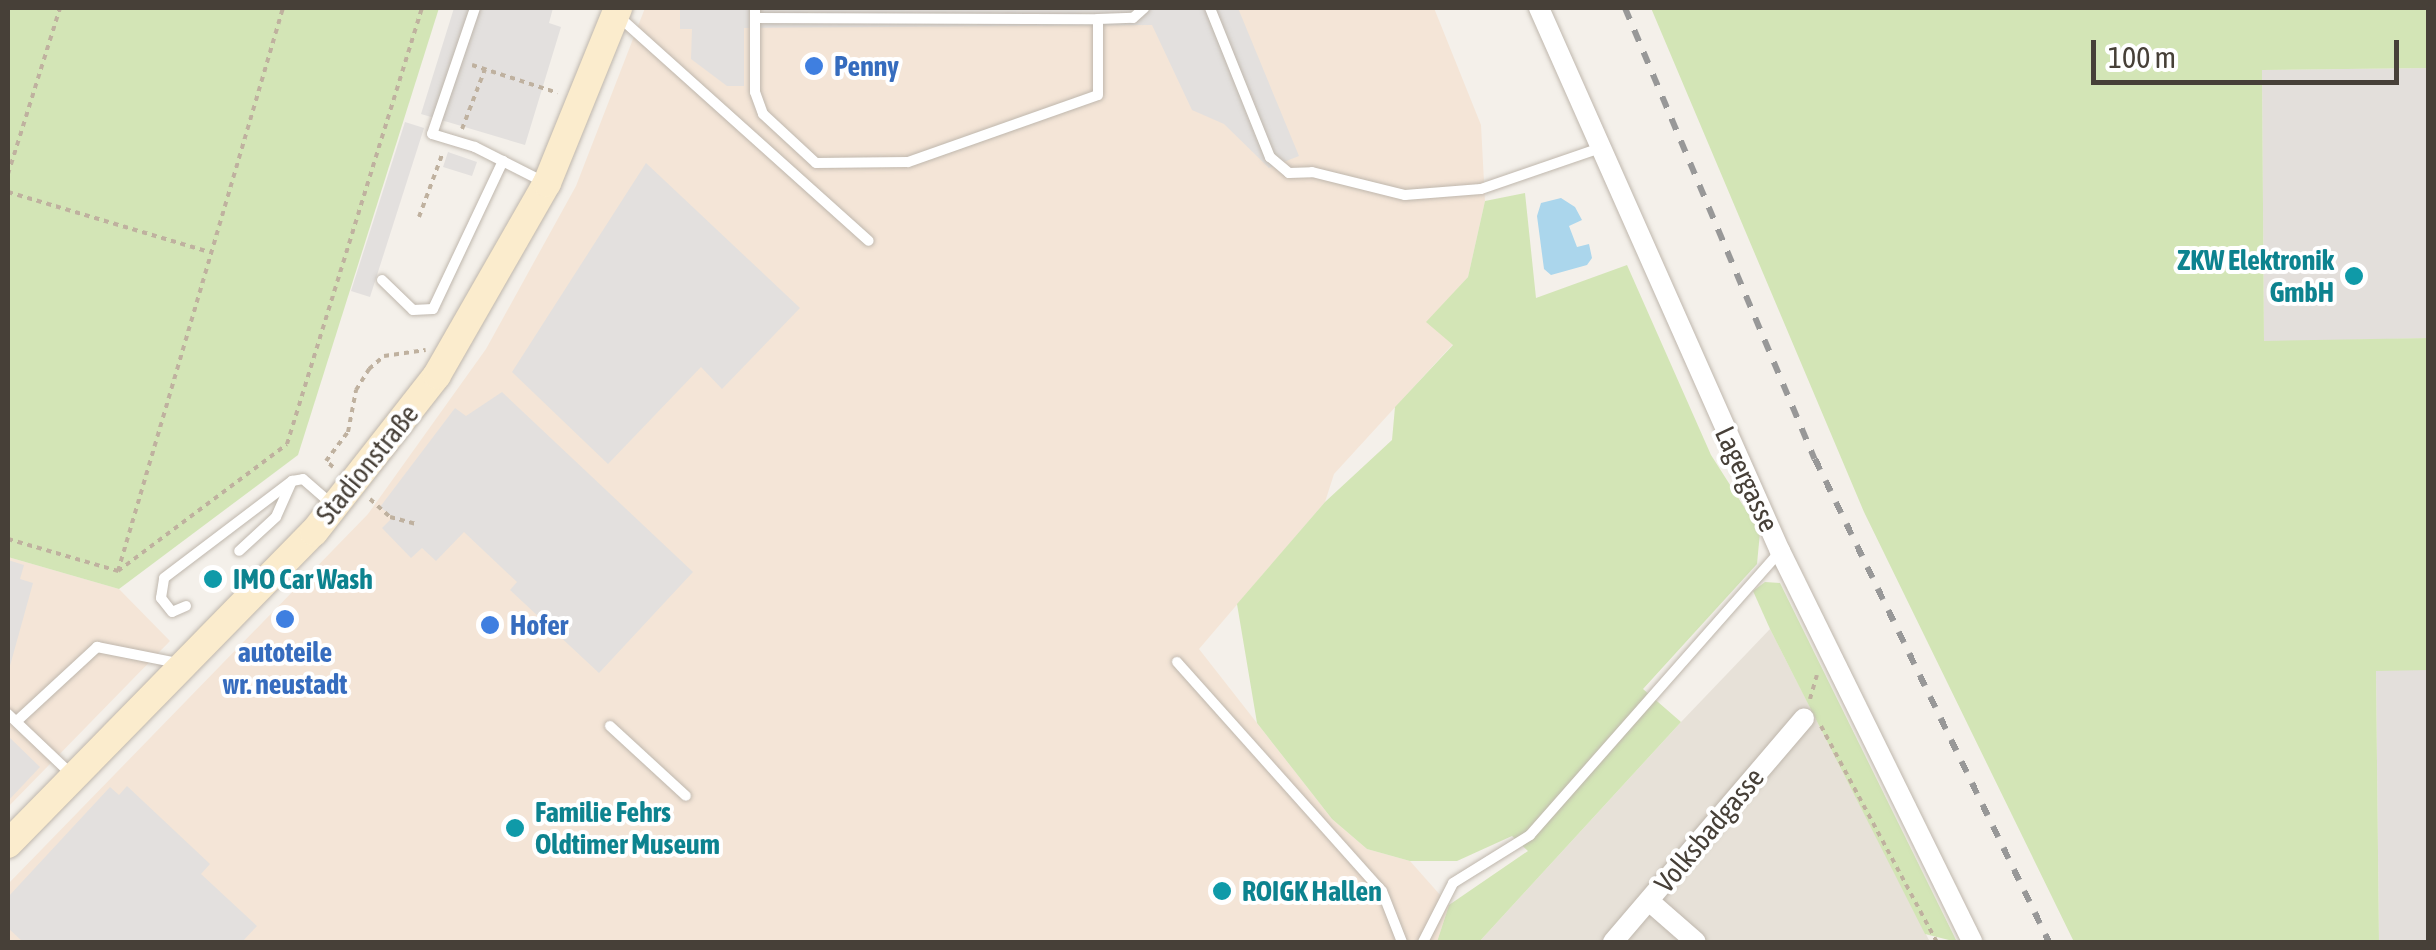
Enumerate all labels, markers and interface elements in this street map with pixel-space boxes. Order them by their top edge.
scale bar [2096,20,2404,82]
text: 100 m [2108,40,2176,74]
place label: Penny [834,49,899,83]
marker: Penny [803,55,825,77]
place label: ZKW Elektronik GmbH [2178,243,2334,309]
marker: ZKW Elektronik GmbH [2343,265,2365,287]
street label: Stadionstraße [309,398,425,530]
street label: Lagergasse [1708,421,1786,537]
place label: IMO Car Wash [233,562,373,596]
marker: IMO Car Wash [202,568,224,590]
marker: autoteile wr. neustadt [274,608,296,630]
place label: Hofer [510,608,568,642]
marker: Hofer [479,614,501,636]
place label: autoteile wr. neustadt [223,635,347,701]
street label: Volksbadgasse [1647,761,1771,899]
place label: Familie Fehrs Oldtimer Museum [535,795,720,861]
marker: Familie Fehrs Oldtimer Museum [504,817,526,839]
place label: ROIGK Hallen [1242,874,1382,908]
marker: ROIGK Hallen [1211,880,1233,902]

